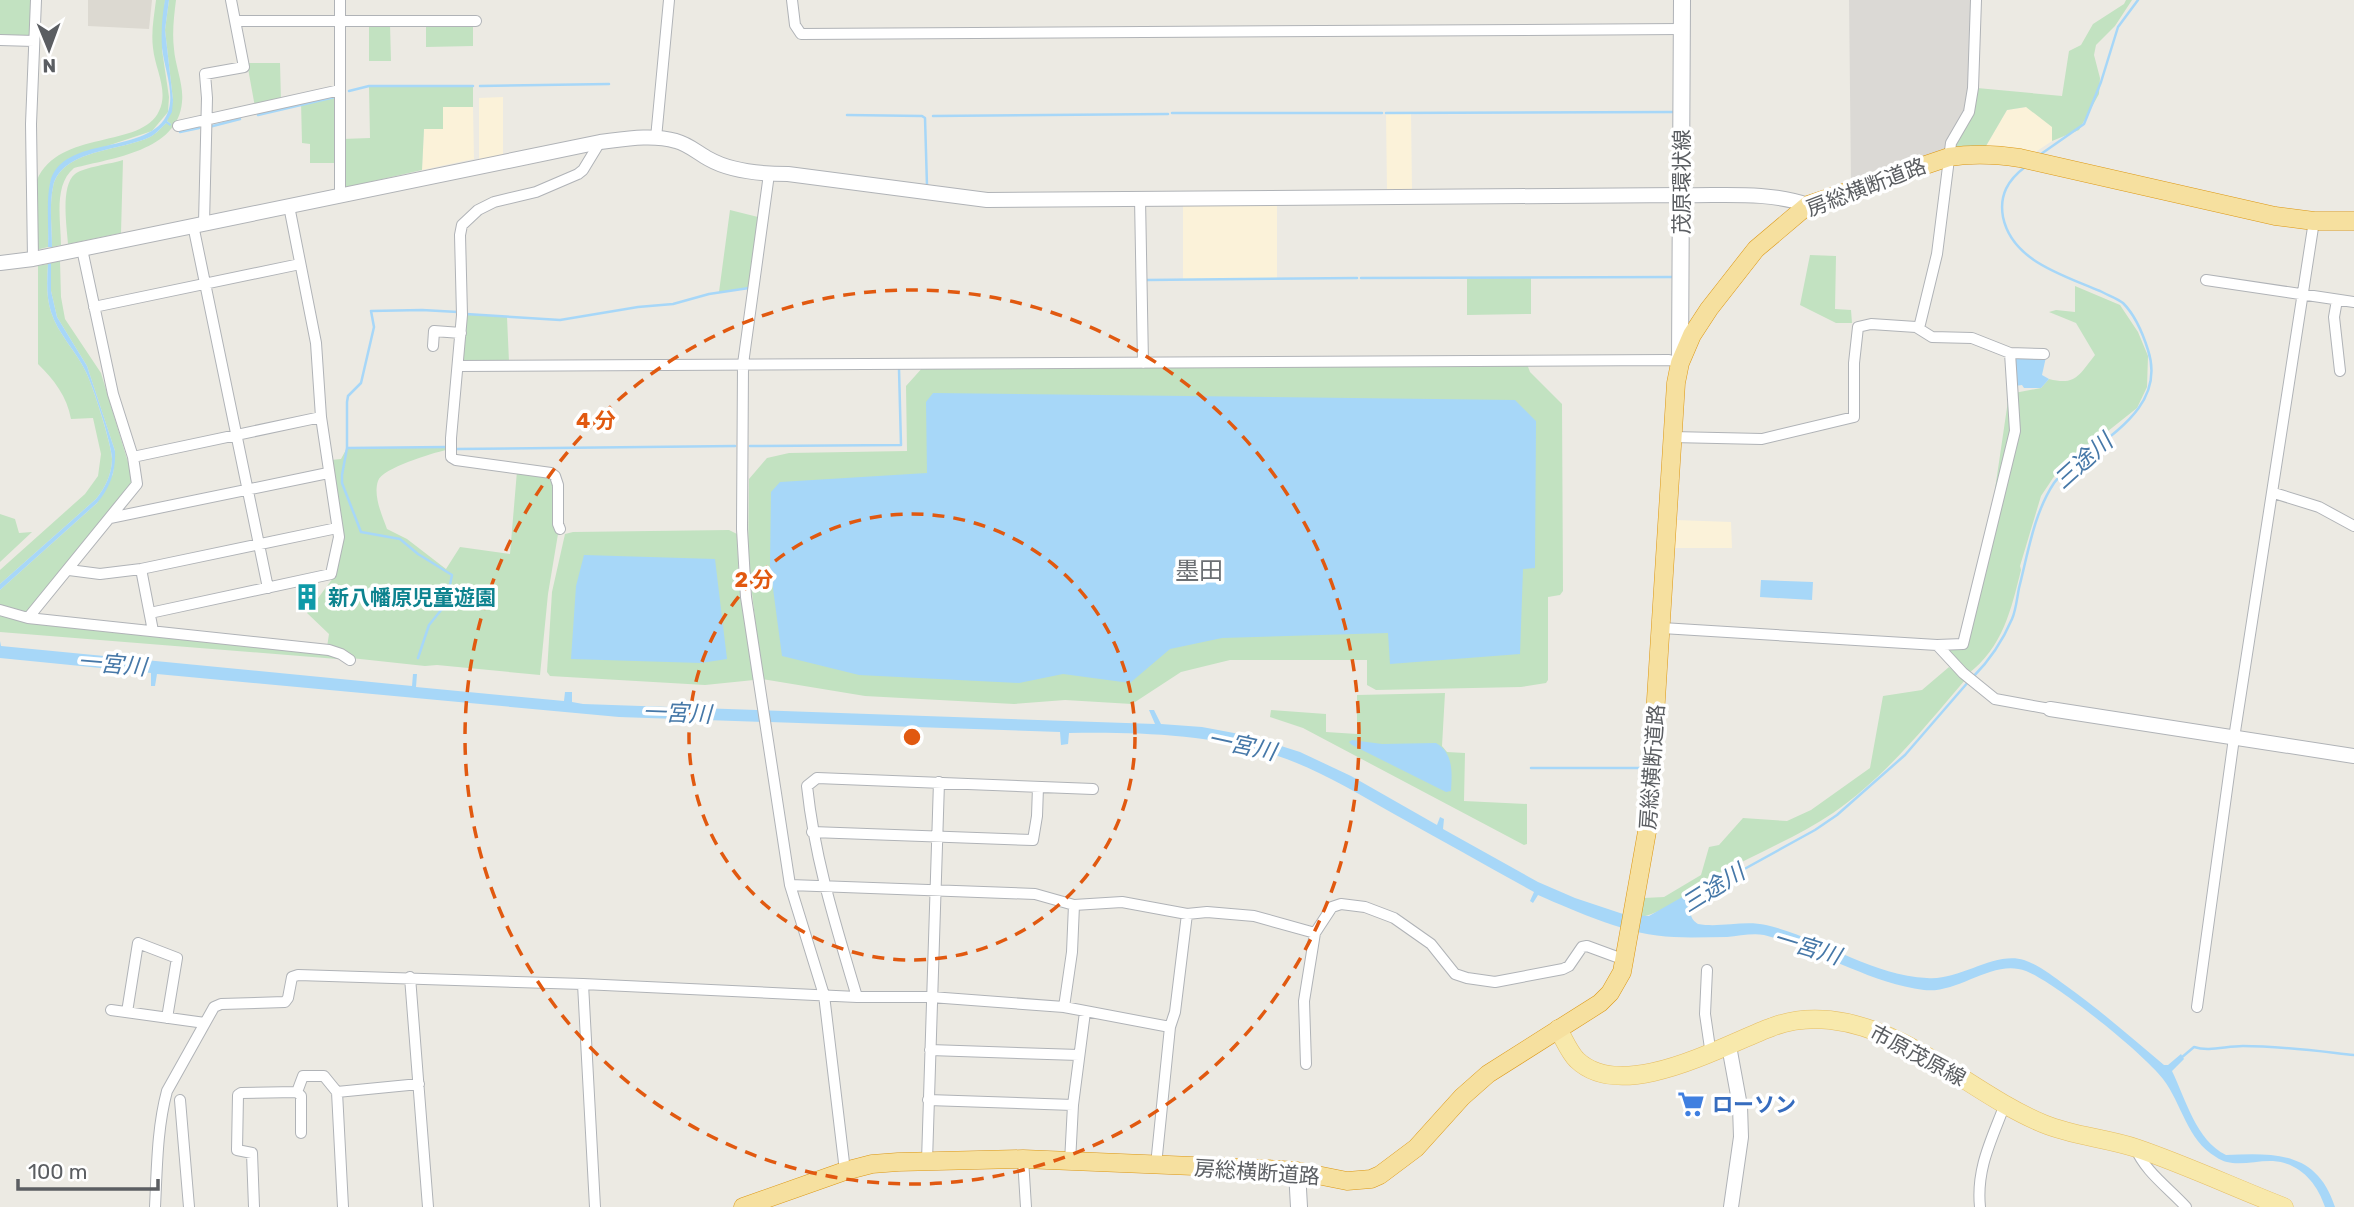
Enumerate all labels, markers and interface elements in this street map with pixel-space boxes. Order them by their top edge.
north arrow [14,14,84,84]
text: N [42,54,56,77]
street label: 茂原環状線 [1669,130,1694,235]
street label: 房総横断道路 [1803,153,1929,221]
text: 4 分 [576,408,616,433]
water label: 三途川 [2048,426,2120,494]
district label: 墨田 [1175,557,1223,585]
text: 2 分 [734,567,774,592]
building icon: 新八幡原児童遊園 [292,582,322,612]
place label: 新八幡原児童遊園 [328,585,496,610]
water label: 一宮川 [76,647,151,681]
water label: 一宮川 [642,698,715,728]
street label: 房総横断道路 [1635,703,1669,831]
water label: 一宮川 [1205,724,1282,766]
centre of rings [900,725,924,749]
water label: 三途川 [1676,856,1752,918]
water label: 一宮川 [1770,924,1847,971]
street label: 市原茂原線 [1866,1019,1970,1091]
supermarket icon: ローソン [1676,1089,1706,1119]
place label: ローソン [1712,1092,1796,1117]
scale bar [18,1148,158,1192]
street label: 房総横断道路 [1193,1155,1321,1189]
text: 100 m [28,1159,87,1184]

